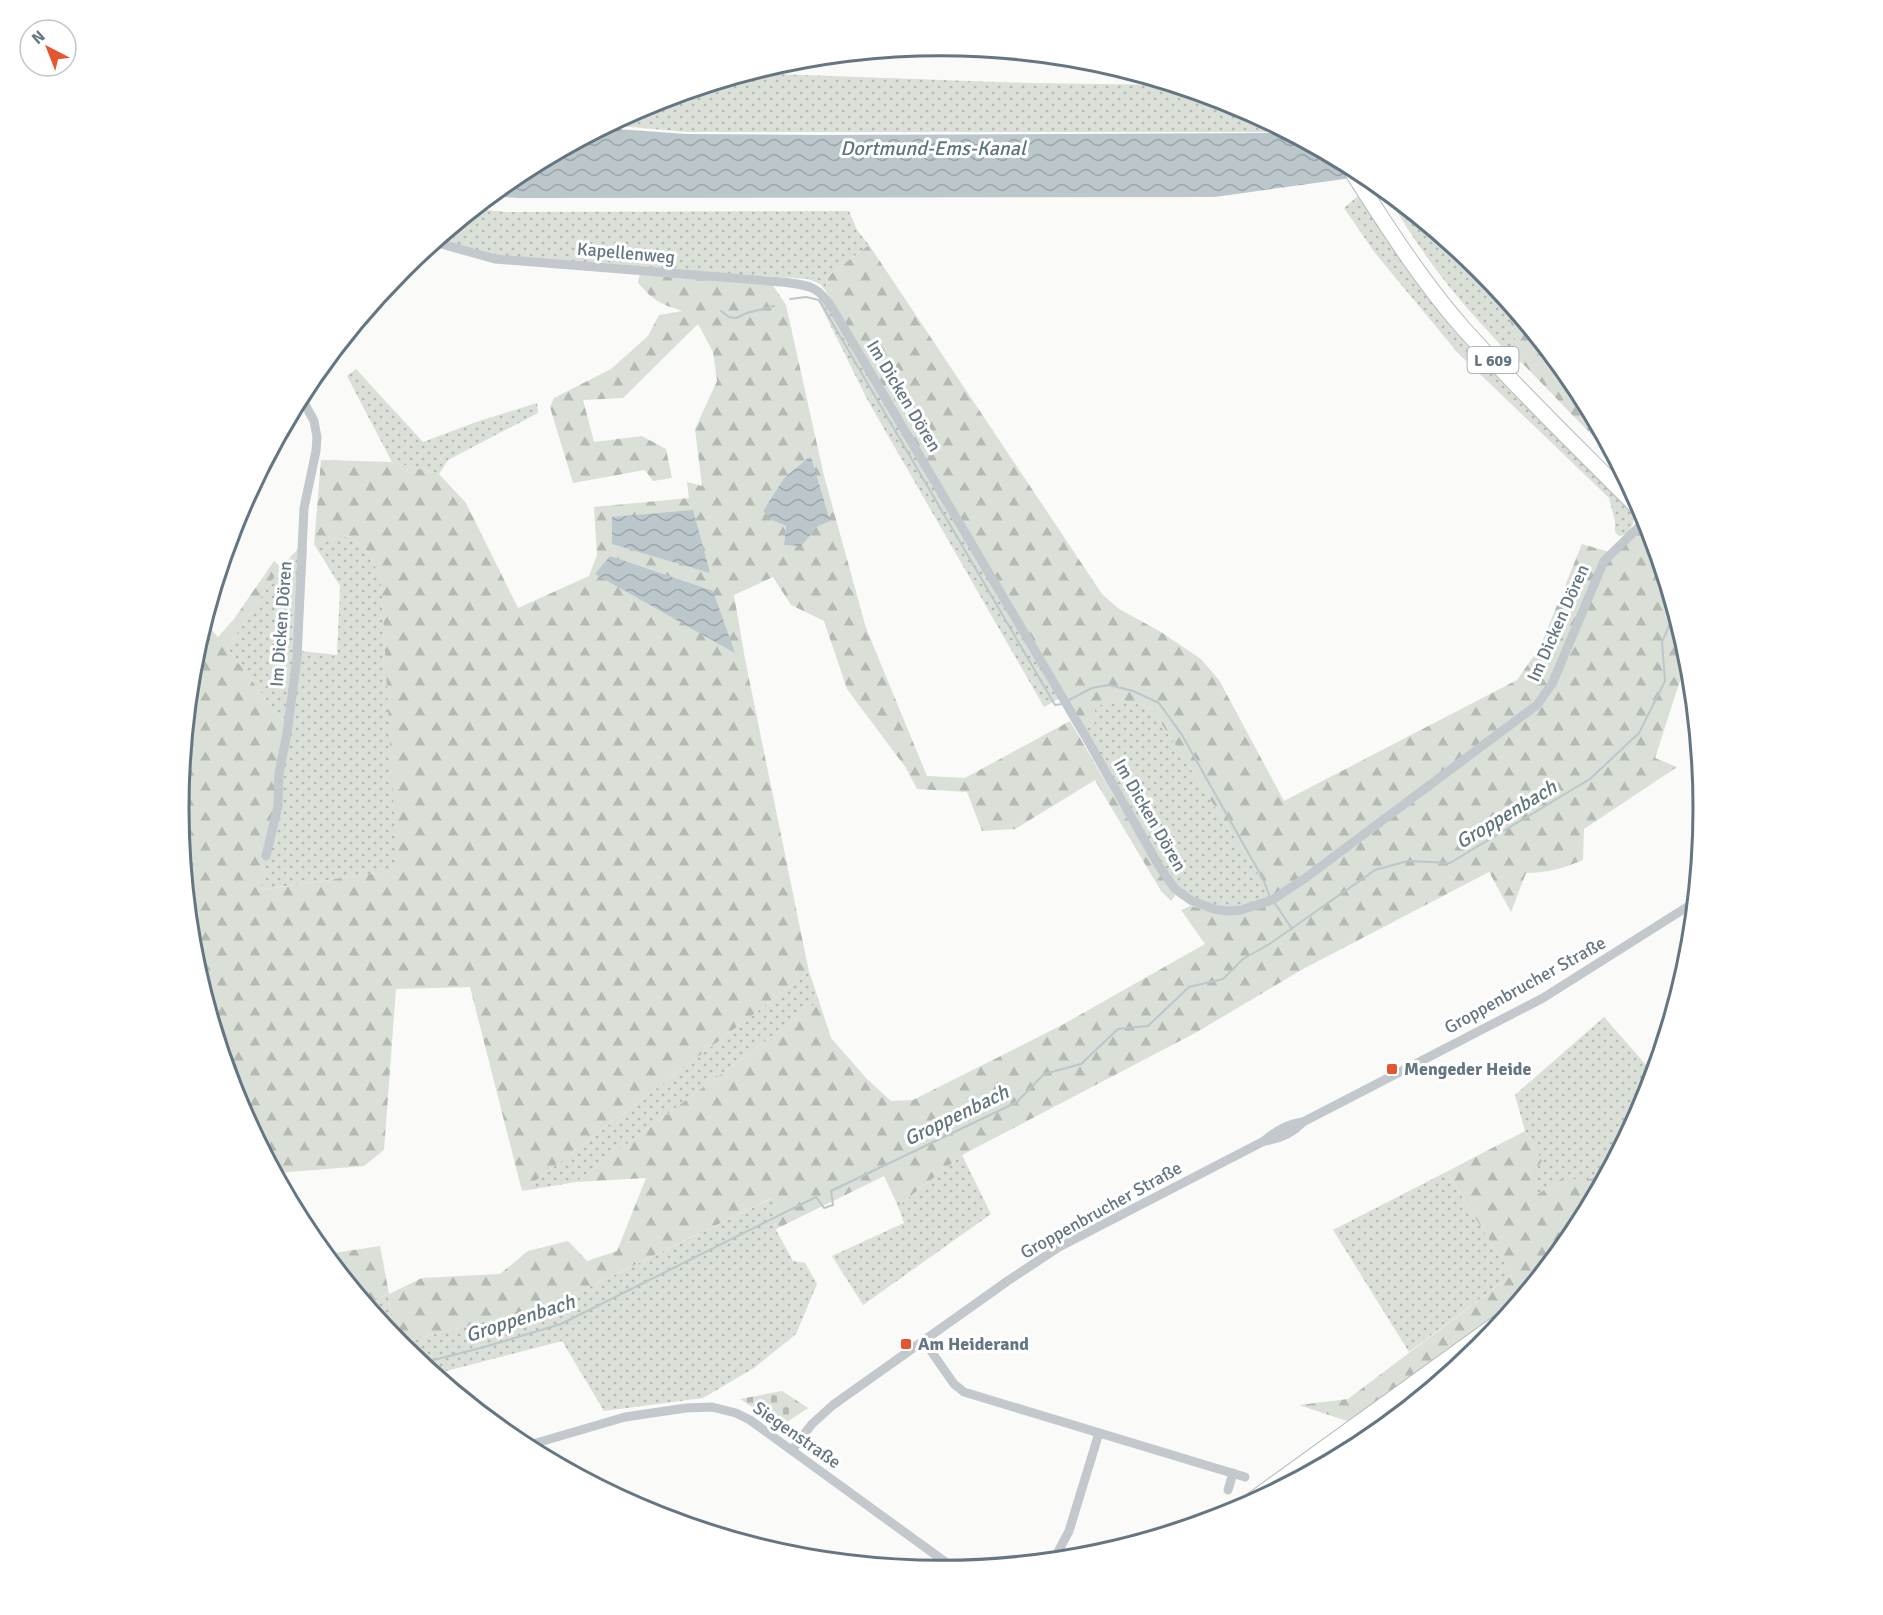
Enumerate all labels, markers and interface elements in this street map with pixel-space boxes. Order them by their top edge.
north arrow [18,18,78,78]
text: N [28,26,49,49]
water label: Dortmund-Ems-Kanal [840,136,1028,161]
street label: Kapellenweg [576,238,676,268]
street label: Im Dicken Dören [862,336,946,456]
road number: L 609 [1468,347,1518,373]
street label: Im Dicken Dören [266,560,296,688]
street label: Im Dicken Dören [1522,561,1594,685]
street label: Im Dicken Dören [1109,755,1191,875]
water label: Groppenbach [1451,774,1562,854]
street label: Groppenbrucher Straße [1440,931,1610,1039]
place label: Mengeder Heide [1404,1058,1531,1080]
marker: Mengeder Heide [1385,1062,1399,1076]
water label: Groppenbach [900,1079,1014,1152]
street label: Groppenbrucher Straße [1016,1156,1186,1264]
water label: Groppenbach [462,1289,579,1348]
place label: Am Heiderand [918,1333,1029,1355]
marker: Am Heiderand [899,1337,913,1351]
street label: Siegenstraße [749,1397,845,1473]

